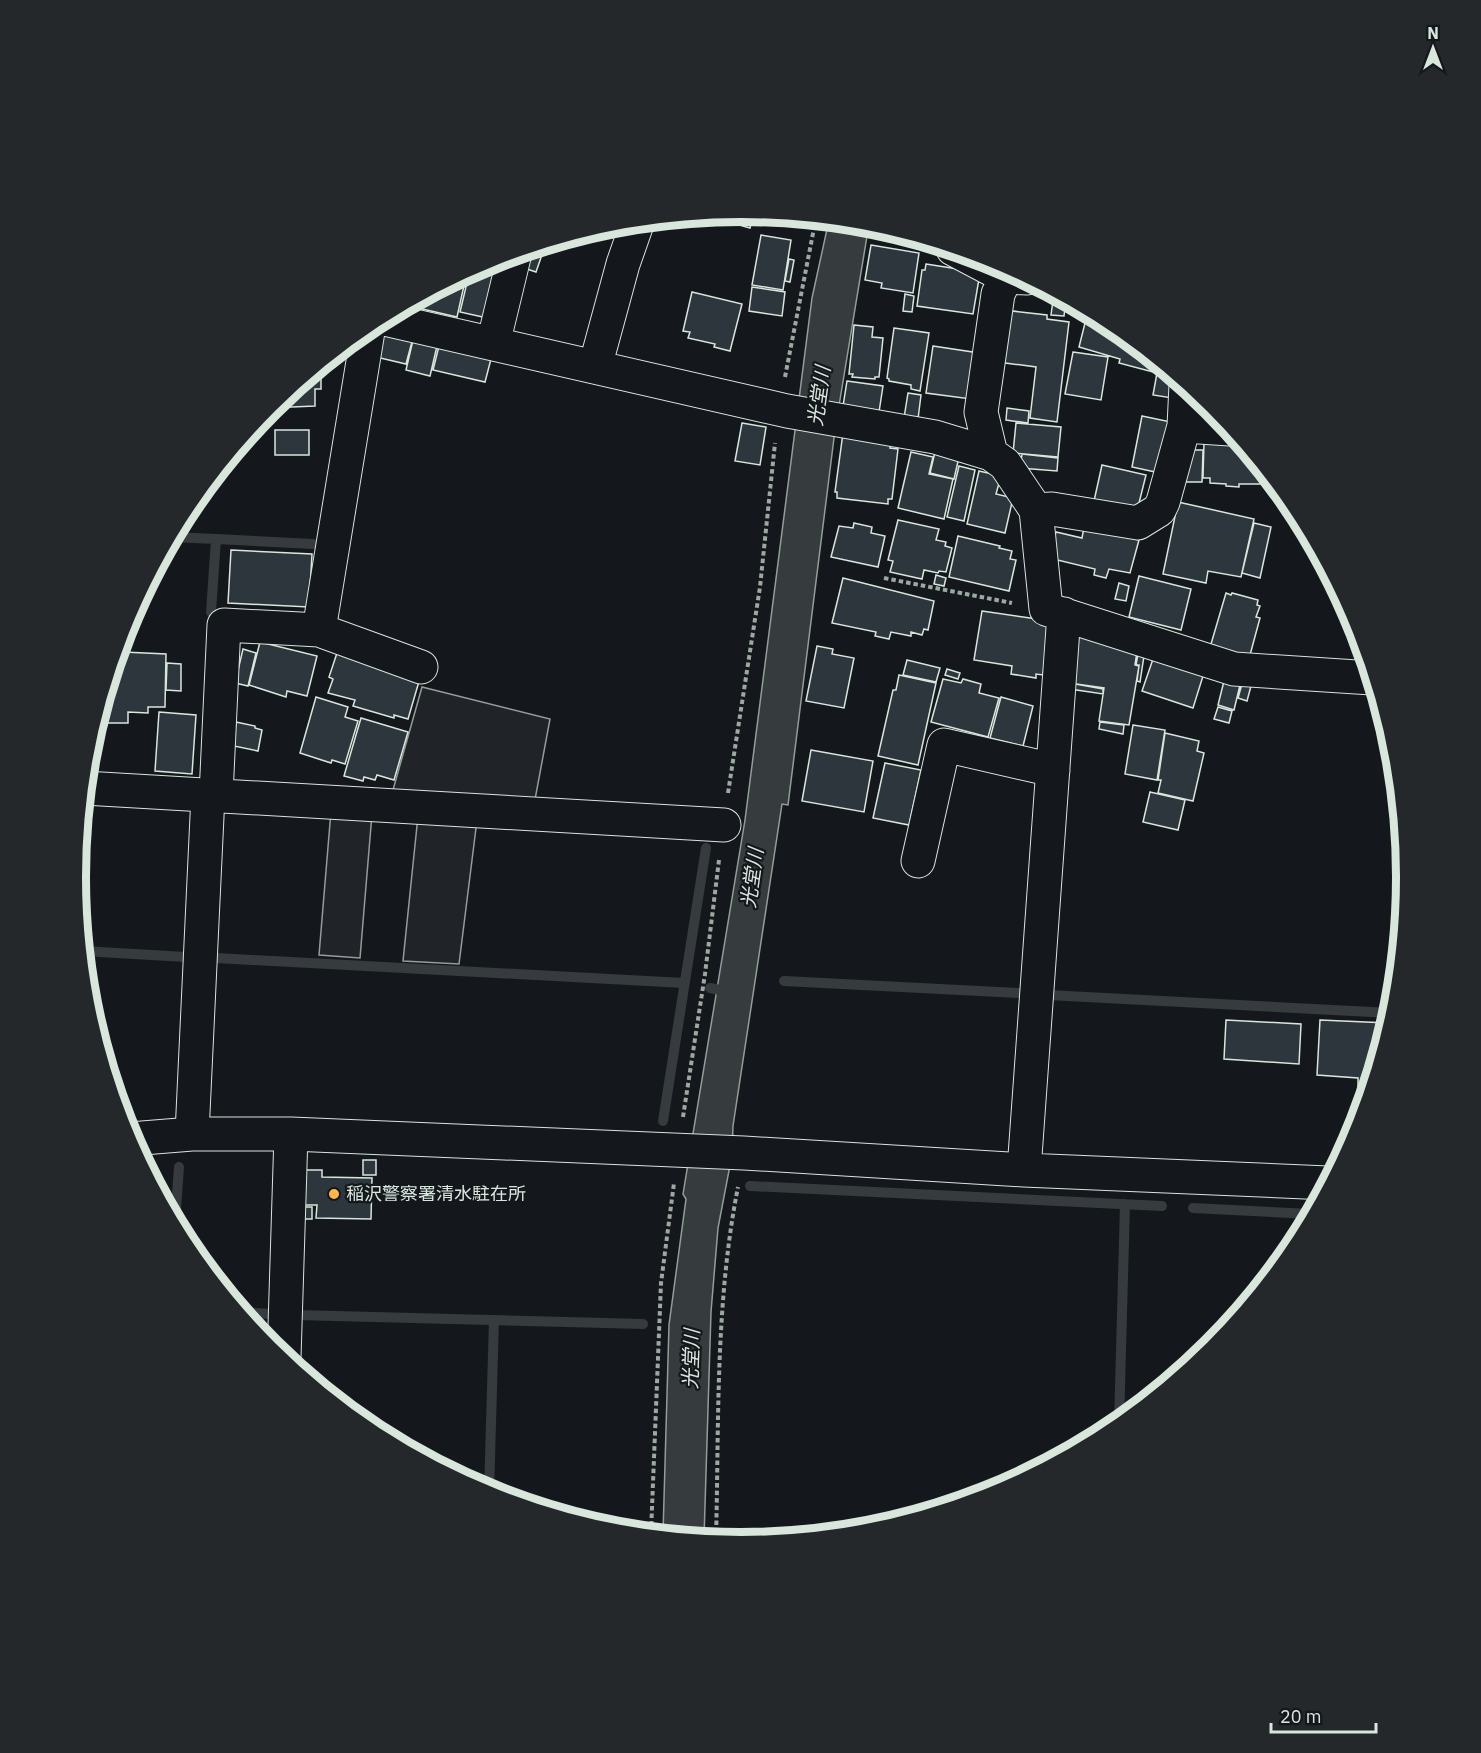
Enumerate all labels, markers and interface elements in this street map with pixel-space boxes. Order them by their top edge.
north arrow [1403,18,1463,78]
text: N [1427,23,1439,43]
water label: 光堂川 [801,362,836,428]
water label: 光堂川 [734,844,769,910]
place label: 稲沢警察署清水駐在所 [346,1182,526,1205]
marker: 稲沢警察署清水駐在所 [327,1187,341,1201]
water label: 光堂川 [676,1327,705,1389]
scale bar [1271,1696,1376,1734]
text: 20 m [1280,1705,1322,1728]

